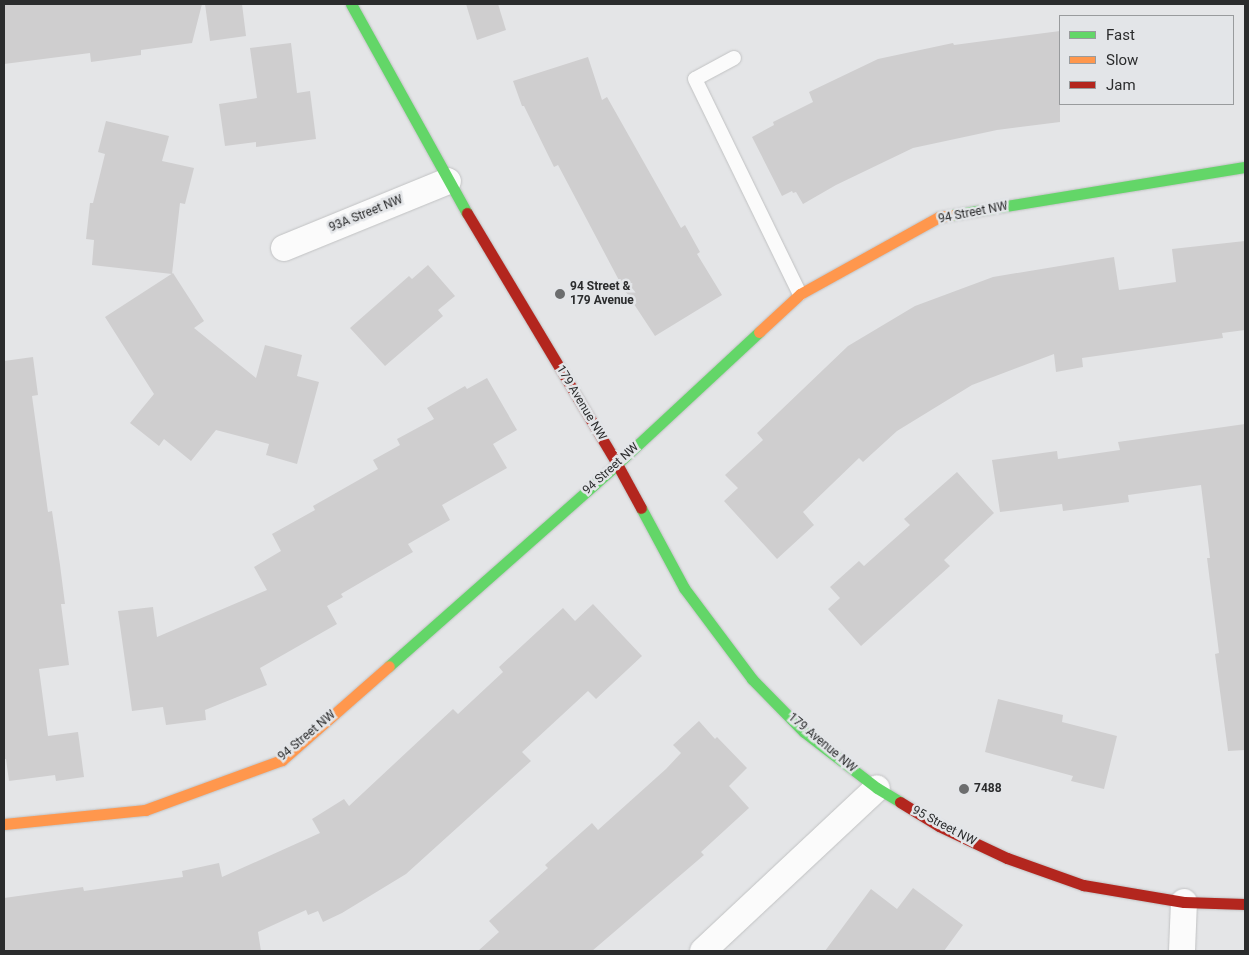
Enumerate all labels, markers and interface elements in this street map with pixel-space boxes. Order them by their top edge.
legend [1059,15,1234,105]
text: Fast [1106,26,1135,44]
text: Slow [1106,51,1138,69]
text: Jam [1106,76,1136,94]
street label: 93A Street NW [327,193,405,235]
street label: 94 Street NW [937,199,1009,227]
place label: 94 Street & 179 Avenue [570,280,634,308]
marker: 94 Street & 179 Avenue [554,288,566,300]
street label: 179 Avenue NW [553,363,609,443]
street label: 94 Street NW [580,440,642,498]
street label: 94 Street NW [275,708,339,764]
street label: 179 Avenue NW [785,710,859,776]
place label: 7488 [974,782,1002,796]
marker: 7488 [958,783,970,795]
street label: 95 Street NW [910,803,978,849]

